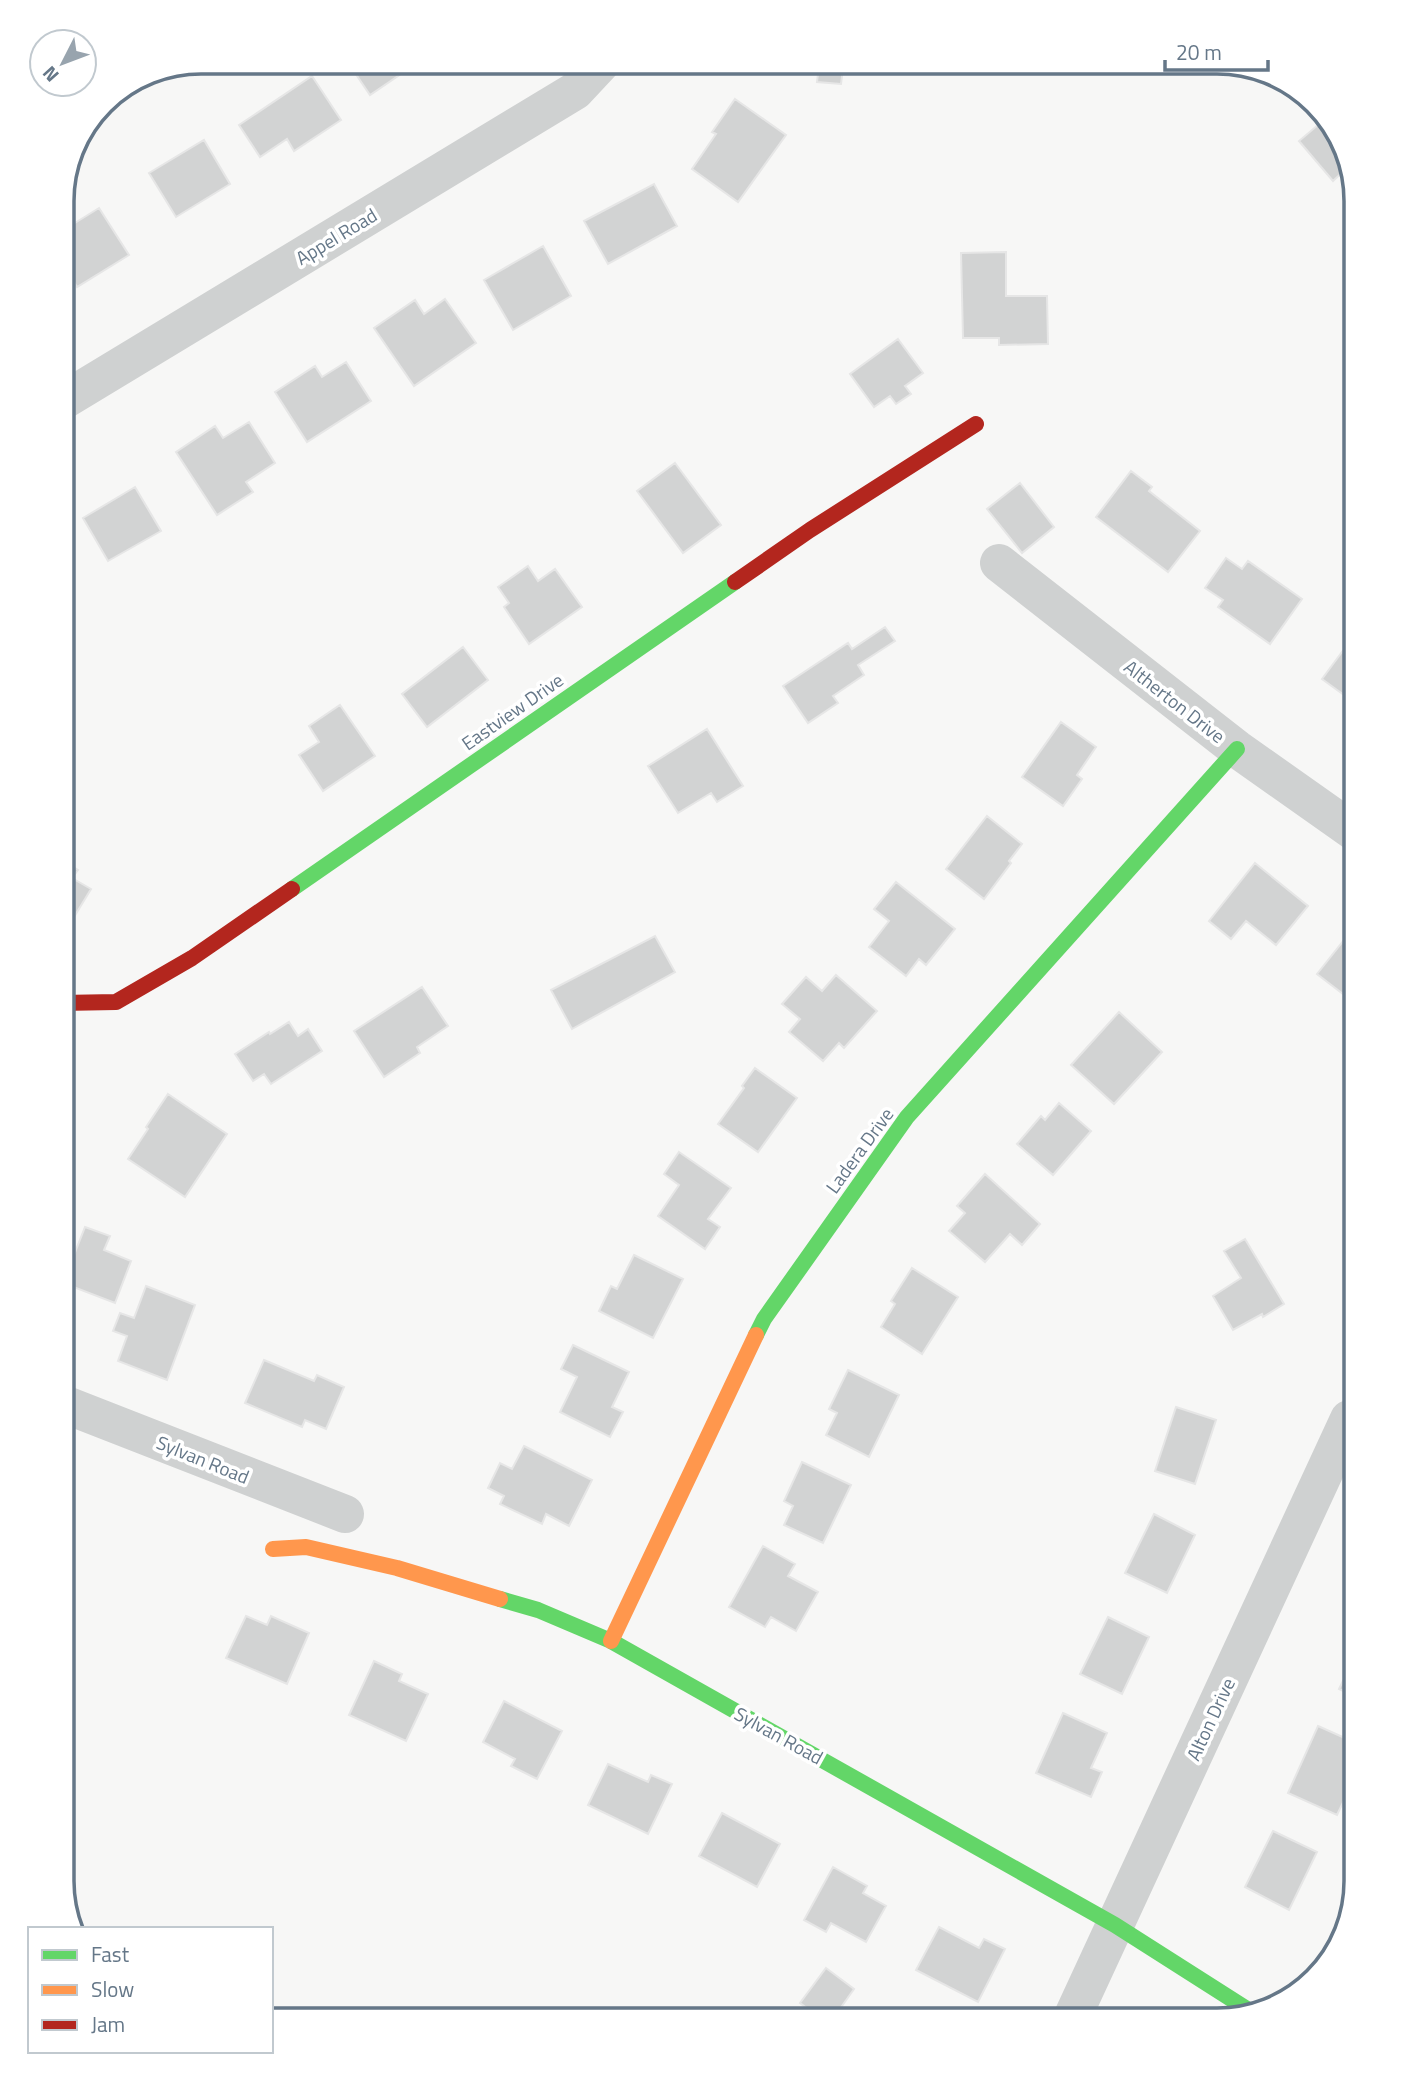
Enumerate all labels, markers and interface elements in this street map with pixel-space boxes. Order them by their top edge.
north arrow [28,28,98,98]
scale bar [1165,28,1268,72]
text: 20 m [1176,36,1222,68]
text: N [35,60,65,89]
street label: Appel Road [290,200,382,272]
street label: Altherton Drive [1118,652,1232,750]
street label: Eastview Drive [455,665,569,757]
street label: Ladera Drive [818,1101,900,1199]
street label: Sylvan Road [152,1427,254,1491]
street label: Alton Drive [1178,1673,1242,1765]
street label: Sylvan Road [729,1699,829,1771]
legend [28,1927,273,2053]
text: Fast [91,1938,130,1970]
text: Slow [91,1973,134,2005]
text: Jam [91,2008,125,2040]

